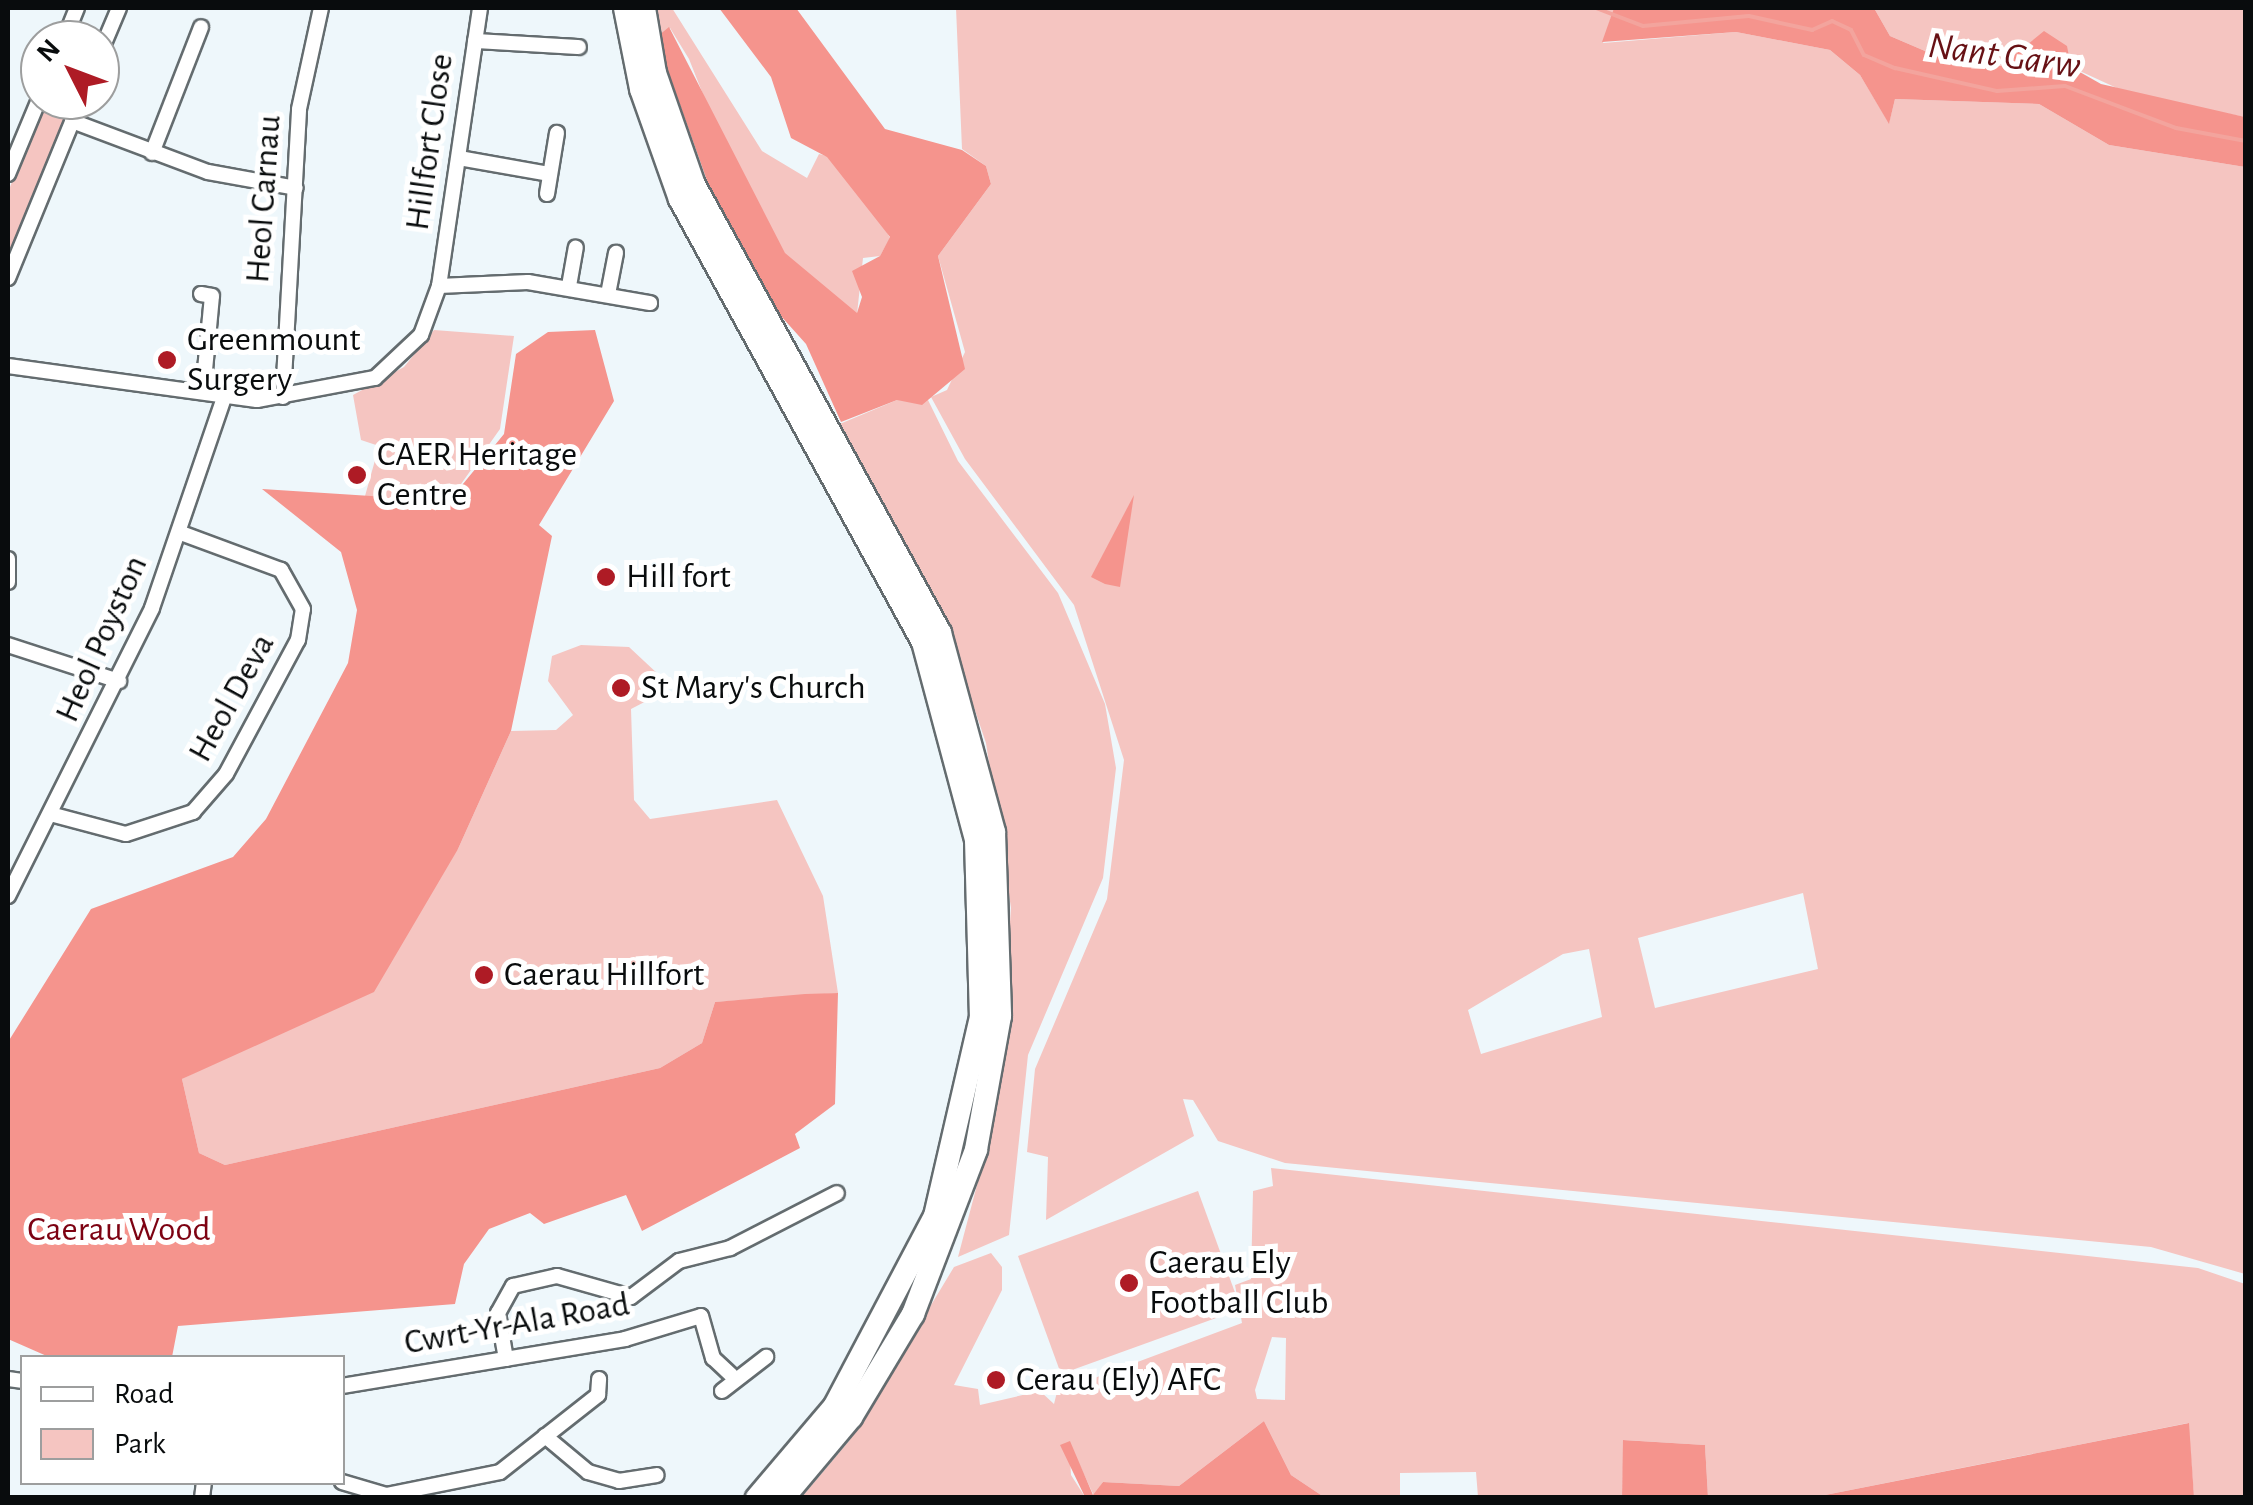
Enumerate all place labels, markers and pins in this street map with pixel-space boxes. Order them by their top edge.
place label: Greenmount Surgery [187,319,360,401]
marker: Greenmount Surgery [156,349,178,371]
place label: CAER Heritage Centre [377,434,577,516]
marker: CAER Heritage Centre [346,464,368,486]
place label: Hill fort [626,556,731,598]
marker: Hill fort [595,566,617,588]
place label: St Mary's Church [641,667,866,709]
marker: St Mary's Church [610,677,632,699]
place label: Caerau Hillfort [504,954,704,996]
marker: Caerau Hillfort [473,964,495,986]
place label: Caerau Ely Football Club [1149,1242,1328,1324]
marker: Caerau Ely Football Club [1118,1272,1140,1294]
place label: Cerau (Ely) AFC [1016,1359,1221,1401]
marker: Cerau (Ely) AFC [985,1369,1007,1391]

